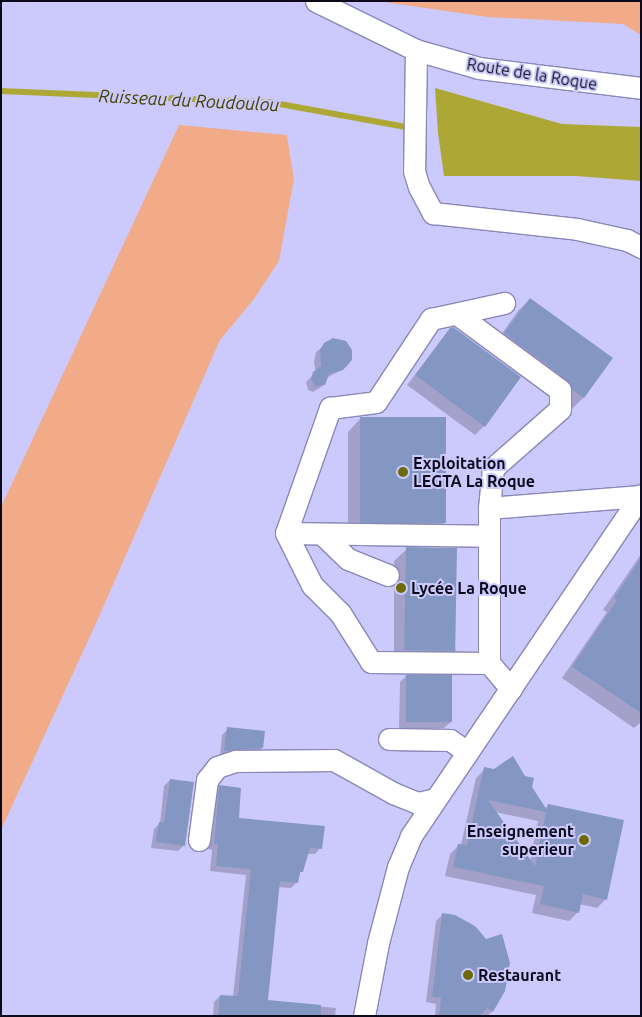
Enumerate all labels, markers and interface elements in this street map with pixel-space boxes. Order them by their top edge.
street label: Route de la Roque [465,54,599,94]
water label: Ruisseau du Roudoulou [98,84,280,116]
place label: Exploitation LEGTA La Roque [413,453,535,491]
marker: Exploitation LEGTA La Roque [397,466,409,478]
place label: Lycée La Roque [411,578,527,598]
marker: Lycée La Roque [395,582,407,594]
place label: Enseignement superieur [467,821,574,859]
marker: Enseignement superieur [578,834,590,846]
place label: Restaurant [478,965,561,985]
marker: Restaurant [462,969,474,981]

